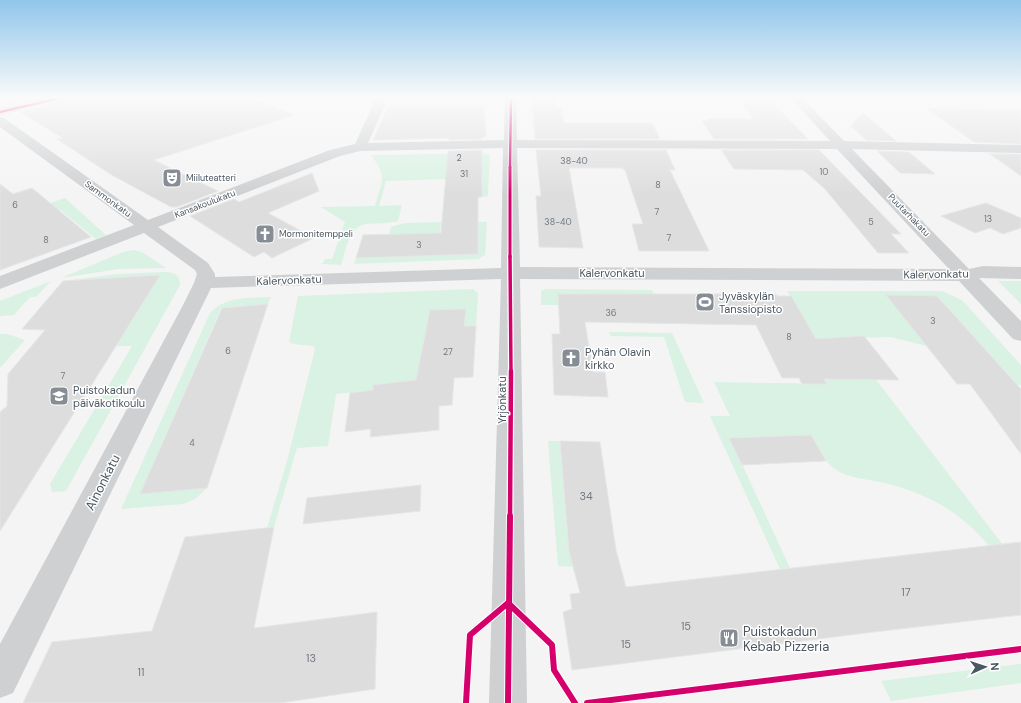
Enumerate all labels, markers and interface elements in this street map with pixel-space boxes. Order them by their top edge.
house number: 2 [456,152,462,164]
house number: 38-40 [560,155,588,167]
house number: 10 [820,166,828,178]
theatre icon: Miiluteatteri [161,167,183,189]
house number: 31 [460,168,468,180]
place label: Miiluteatteri [186,172,236,184]
street label: Sammonkatu [82,178,134,220]
house number: 8 [655,179,661,191]
street label: Kansakoulukatu [173,187,237,221]
street label: Puutarhakatu [885,191,933,239]
house number: 6 [12,199,18,211]
house number: 7 [655,206,660,218]
house number: 13 [984,213,992,225]
house number: 38-40 [544,216,572,228]
house number: 5 [868,216,874,228]
church icon: Mormonitemppeli [254,223,276,245]
place label: Mormonitemppeli [279,228,353,240]
house number: 7 [667,232,672,244]
house number: 8 [43,234,49,246]
house number: 3 [416,239,422,251]
street label: Kalervonkatu [579,266,645,280]
street label: Kalervonkatu [903,266,969,282]
street label: Kalervonkatu [256,272,322,288]
place label: Jyväskylän Tanssiopisto [719,289,782,316]
sports icon: Jyväskylän Tanssiopisto [694,291,716,313]
house number: 36 [606,307,617,319]
house number: 3 [930,315,936,327]
house number: 8 [786,331,792,343]
house number: 6 [225,345,231,357]
place label: Pyhän Olavin kirkko [585,345,651,372]
house number: 27 [443,346,453,358]
church icon: Pyhän Olavin kirkko [560,347,582,369]
house number: 7 [61,370,66,382]
street label: Yrjönkatu [495,376,509,424]
place label: Puistokadun päiväkotikoulu [73,383,145,410]
school or university icon: Puistokadun päiväkotikoulu [48,385,70,407]
house number: 4 [189,437,195,449]
street label: Ainonkatu [81,451,124,513]
house number: 34 [579,489,593,503]
house number: 17 [901,585,911,599]
house number: 15 [681,619,691,633]
place label: Puistokadun Kebab Pizzeria [743,623,829,655]
restaurant icon: Puistokadun Kebab Pizzeria [718,627,740,649]
house number: 15 [621,637,631,651]
north arrow [965,647,1005,687]
house number: 13 [306,651,316,665]
text: N [988,662,1002,671]
house number: 11 [138,665,144,679]

